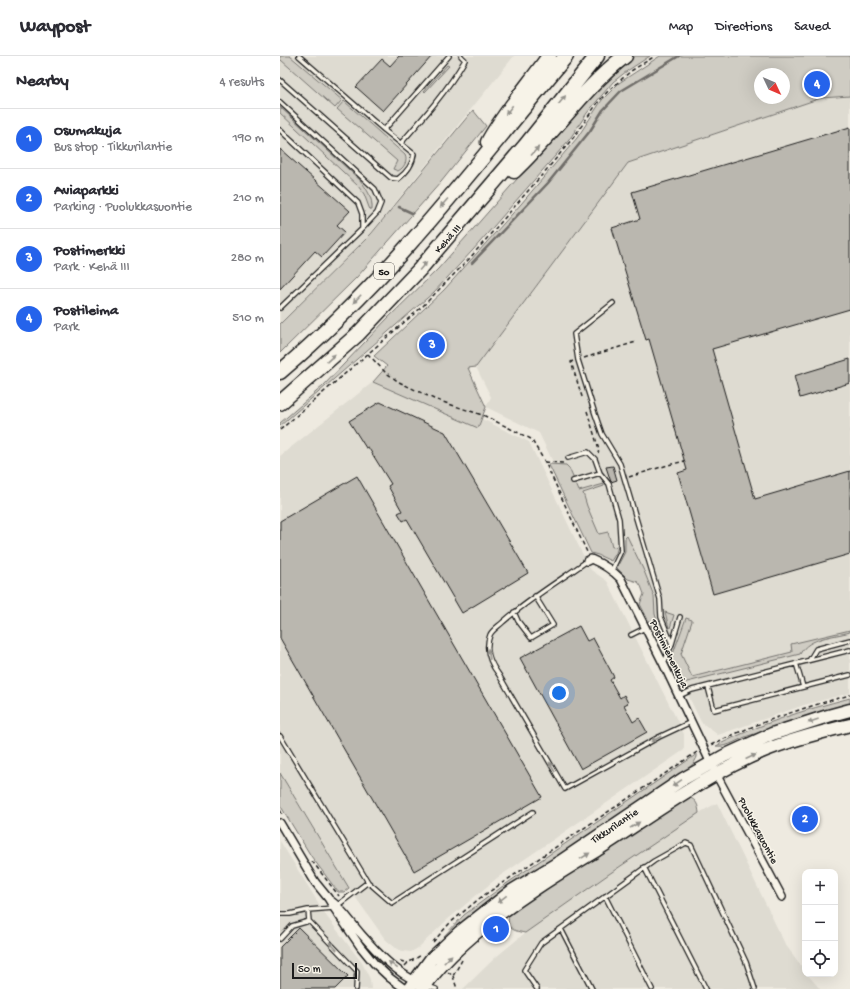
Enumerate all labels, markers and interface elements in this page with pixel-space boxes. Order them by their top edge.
text: Waypost [20,16,90,39]
text: Map [669,19,693,36]
text: Directions [715,19,772,36]
text: Saved [794,19,830,36]
north arrow [754,68,790,104]
pin: 4 [804,69,830,99]
text: Nearby [16,72,69,92]
text: 4 results [220,75,264,90]
one-way arrow [558,94,566,105]
one-way arrow [504,104,513,115]
text: Osumakuja [54,122,121,140]
text: 1 [26,131,32,146]
text: 190 m [233,131,264,146]
text: Bus stop · Tikkurilantie [54,140,172,155]
one-way arrow [530,145,539,156]
text: Aviaparkki [54,182,119,200]
text: 2 [26,191,32,206]
text: 210 m [233,191,264,206]
one-way arrow [440,198,449,208]
text: Parking · Puolukkasuontie [54,200,192,215]
street label: Kehä III [433,222,465,256]
text: Postimerkki [54,242,125,260]
text: 3 [26,251,32,266]
text: 280 m [231,251,264,266]
text: Park · Kehä III [54,260,130,275]
one-way arrow [418,261,427,272]
road number: 50 [374,263,394,279]
one-way arrow [352,294,362,304]
text: Postileima [54,302,118,320]
text: 4 [26,311,32,326]
text: 510 m [232,311,264,326]
text: Park [54,320,79,335]
pin: 3 [419,330,445,360]
one-way arrow [326,354,336,363]
street label: Postimiehenkuja [646,617,690,691]
one-way arrow [486,648,492,661]
your location [549,683,569,703]
one-way arrow [806,718,818,724]
one-way arrow [650,736,662,743]
one-way arrow [746,754,757,760]
one-way arrow [549,761,556,773]
one-way arrow [671,779,683,786]
street label: Puolukkasuontie [734,795,780,866]
pin: 2 [792,804,818,834]
street label: Tikkurilantie [588,806,641,847]
one-way arrow [630,821,640,829]
one-way arrow [580,853,591,860]
map controls [802,869,838,977]
button: + [802,869,838,905]
one-way arrow [497,894,508,903]
button: − [802,905,838,941]
pin: 1 [483,914,509,944]
one-way arrow [328,941,338,951]
button: locate [802,941,838,977]
one-way arrow [443,954,453,964]
scale bar [292,961,357,980]
one-way arrow [387,961,398,970]
text: 50 m [298,964,320,976]

